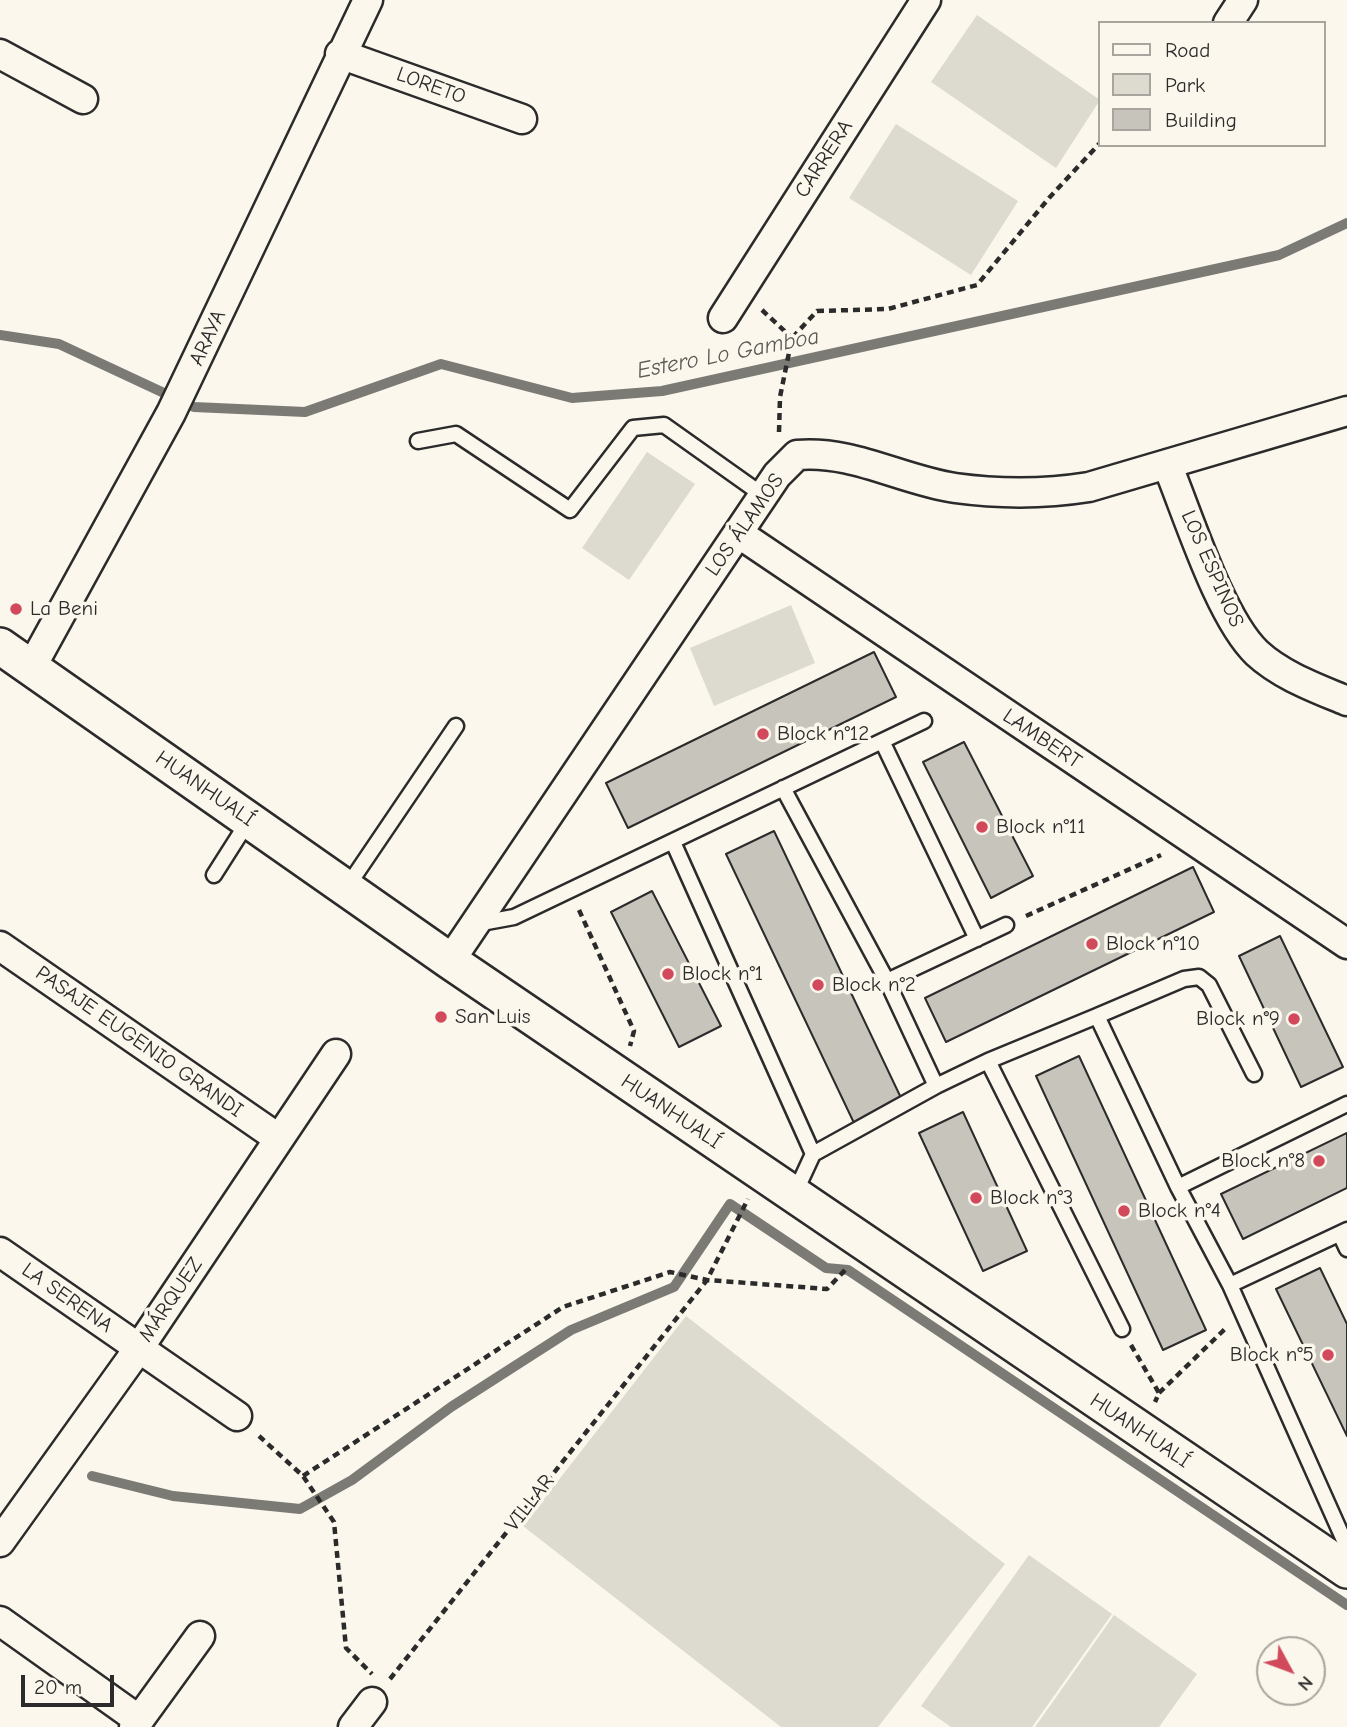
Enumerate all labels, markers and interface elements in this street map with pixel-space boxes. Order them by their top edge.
legend [1098,21,1326,147]
text: Road [1165,38,1210,62]
street label: LORETO [393,62,469,110]
text: Park [1165,73,1205,97]
text: Building [1165,108,1237,132]
street label: CARRERA [790,115,858,203]
street label: ARAYA [184,306,232,370]
water label: Estero Lo Gamboa [635,323,821,385]
street label: LOS ÁLAMOS [700,469,790,581]
street label: LOS ESPINOS [1175,507,1249,631]
place label: La Beni [30,596,98,622]
marker: La Beni [8,601,24,617]
street label: LAMBERT [998,704,1086,774]
place label: Block n°12 [777,721,869,747]
marker: Block n°12 [755,726,771,742]
street label: HUANHUALÍ [150,745,260,833]
place label: Block n°11 [996,814,1085,840]
marker: Block n°11 [974,819,990,835]
place label: Block n°10 [1106,931,1200,957]
marker: Block n°10 [1084,936,1100,952]
street label: PASAJE EUGENIO GRANDI [30,961,248,1123]
place label: Block n°1 [682,961,763,987]
marker: Block n°1 [660,966,676,982]
place label: Block n°2 [832,972,916,998]
marker: Block n°2 [810,977,826,993]
place label: San Luis [455,1004,531,1030]
place label: Block n°9 [1196,1006,1280,1032]
marker: San Luis [433,1009,449,1025]
marker: Block n°9 [1286,1011,1302,1027]
street label: HUANHUALÍ [616,1069,726,1155]
place label: Block n°8 [1221,1148,1305,1174]
marker: Block n°8 [1311,1153,1327,1169]
place label: Block n°3 [990,1185,1073,1211]
marker: Block n°3 [968,1190,984,1206]
place label: Block n°4 [1138,1198,1221,1224]
marker: Block n°4 [1116,1203,1132,1219]
street label: MÁRQUEZ [134,1253,208,1347]
street label: LA SERENA [17,1258,117,1338]
place label: Block n°5 [1230,1342,1314,1368]
marker: Block n°5 [1320,1347,1336,1363]
street label: HUANHUALÍ [1085,1388,1195,1474]
street label: VILLAR [500,1470,560,1536]
north arrow [1256,1636,1326,1706]
scale bar [24,1660,117,1704]
text: N [1293,1672,1318,1695]
text: 20 m [34,1675,82,1699]

